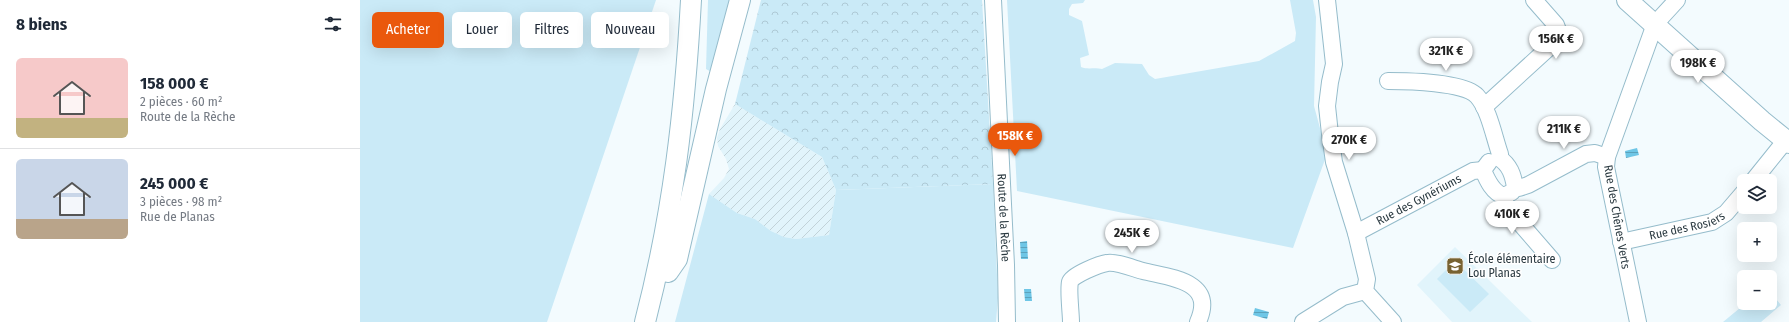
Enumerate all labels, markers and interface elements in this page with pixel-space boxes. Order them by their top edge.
chip: Acheter [372,12,444,48]
chip: Louer [452,12,512,48]
chip: Filtres [520,12,583,48]
chip: Nouveau [591,12,669,48]
icon: filters [322,13,344,35]
text: 8 biens [16,14,67,35]
pin: 156K € [1523,26,1589,60]
text: 156K € [1538,31,1574,46]
pin: 321K € [1413,38,1479,72]
text: 321K € [1429,43,1463,58]
pin: 198K € [1665,50,1731,84]
text: 198K € [1680,55,1716,70]
text: 158 000 € [140,73,209,94]
icon: home [48,74,96,122]
text: 2 pièces · 60 m² [140,94,222,109]
text: Route de la Rèche [140,109,235,124]
pin: 211K € [1531,116,1597,150]
text: 211K € [1547,121,1581,136]
pin: 158K € [982,123,1048,157]
pin: 270K € [1316,127,1382,161]
text: 158K € [997,128,1033,143]
text: 270K € [1331,132,1367,147]
street label: Rue des Chênes Verts [1601,164,1633,270]
street label: Rue des Gynériums [1374,171,1464,228]
text: 245 000 € [140,173,208,194]
street label: Route de la Rèche [995,173,1013,262]
map controls [1737,174,1777,310]
button: layers [1737,174,1777,214]
icon: home [48,175,96,223]
text: 3 pièces · 98 m² [140,194,222,209]
pin: 410K € [1479,201,1545,235]
text: 410K € [1494,206,1530,221]
text: Rue de Planas [140,209,215,224]
street label: Rue des Rosiers [1648,209,1727,243]
pin: 245K € [1099,220,1165,254]
button: + [1737,222,1777,262]
text: 245K € [1114,225,1150,240]
place label: École élémentaire Lou Planas [1468,251,1556,280]
school or university icon: École élémentaire Lou Planas [1445,256,1465,276]
button: − [1737,270,1777,310]

